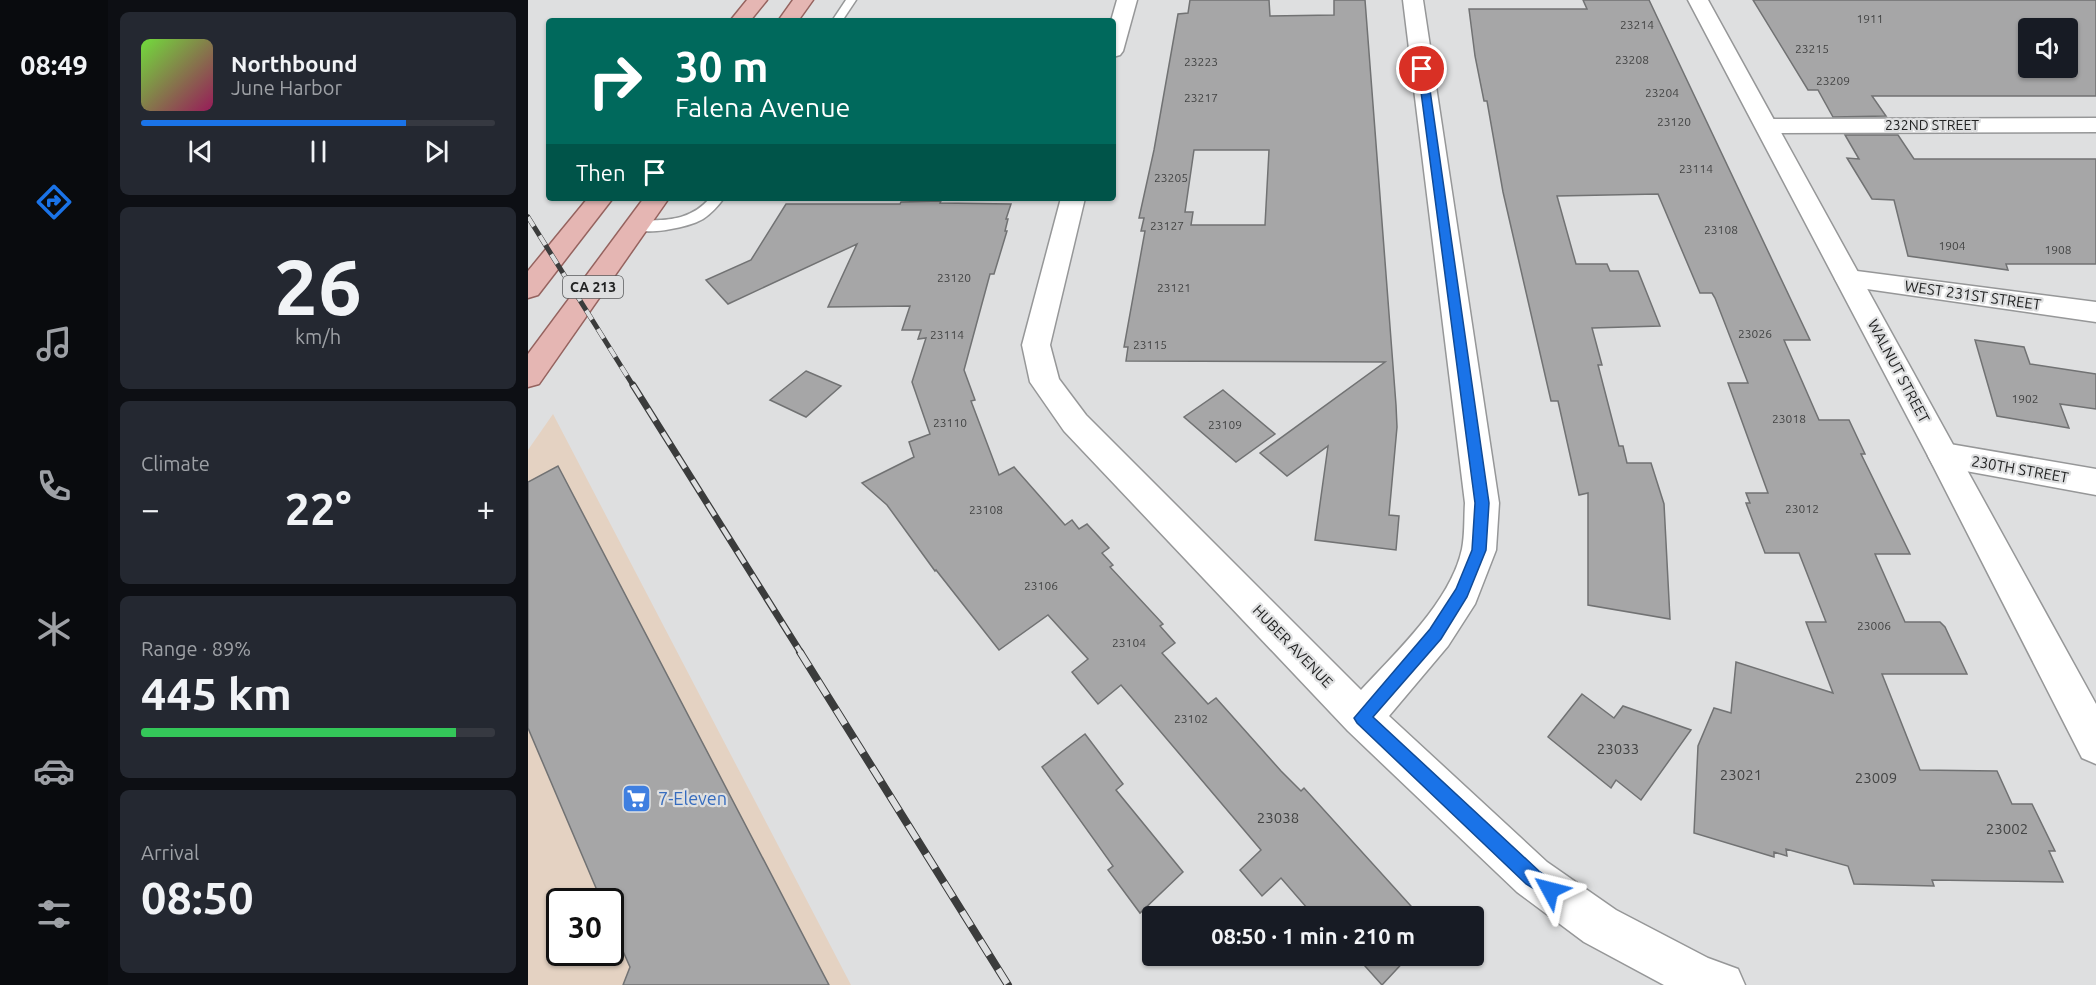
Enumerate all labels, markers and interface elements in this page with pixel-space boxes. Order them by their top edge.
house number: 1911 [1856,12,1884,25]
house number: 23214 [1620,18,1654,31]
map controls [2018,18,2078,78]
button: sound [2018,18,2078,78]
icon: right [576,42,654,120]
house number: 23215 [1795,42,1829,55]
text: 30 m [675,43,769,90]
pin [1396,43,1447,94]
text: 08:49 [20,50,88,80]
text: Northbound [231,51,357,76]
icon: arrive [1405,52,1438,85]
house number: 23208 [1615,53,1649,66]
house number: 23223 [1184,55,1218,68]
house number: 23209 [1816,74,1850,87]
text: June Harbor [231,76,342,99]
house number: 23204 [1645,86,1679,99]
house number: 23217 [1184,91,1218,104]
text: Falena Avenue [675,92,850,122]
house number: 23120 [1657,115,1691,128]
street label: 232ND STREET [1885,117,1979,133]
icon: previous [184,135,217,168]
icon: pause [302,135,335,168]
icon: next [420,135,453,168]
icon: arrive [638,156,671,189]
text: Then [576,160,626,185]
house number: 23114 [1679,162,1713,175]
house number: 23205 [1154,171,1188,184]
icon: directions [33,181,75,223]
house number: 23127 [1150,219,1184,232]
house number: 23108 [1704,223,1738,236]
house number: 1904 [1938,239,1966,252]
text: 26 [274,242,362,330]
house number: 1908 [2044,243,2072,256]
house number: 23120 [937,271,971,284]
road number: CA 213 [563,276,623,298]
street label: WEST 231ST STREET [1904,277,2043,313]
house number: 23121 [1157,281,1191,294]
street label: WALNUT STREET [1865,316,1934,426]
icon: music [33,323,75,365]
text: km/h [295,325,341,348]
house number: 23026 [1738,327,1772,340]
house number: 23114 [930,328,964,341]
house number: 23115 [1133,338,1167,351]
house number: 1902 [2011,392,2039,405]
house number: 23018 [1772,412,1806,425]
house number: 23110 [933,416,967,429]
house number: 23109 [1208,418,1242,431]
text: Climate [141,452,210,475]
street label: 230TH STREET [1970,452,2071,486]
icon: phone [33,465,75,507]
text: 22° [285,483,351,534]
text: − [141,490,160,527]
text: + [476,490,495,527]
house number: 23012 [1785,502,1819,515]
house number: 23108 [969,503,1003,516]
house number: 23106 [1024,579,1058,592]
street label: HUBER AVENUE [1249,601,1337,691]
icon: climate [33,608,75,650]
house number: 23006 [1857,619,1891,632]
house number: 23104 [1112,636,1146,649]
text: Range · 89% [141,637,251,660]
text: 445 km [141,668,292,719]
house number: 23102 [1174,712,1208,725]
house number: 23033 [1597,740,1639,757]
icon: car [33,750,75,792]
house number: 23021 [1720,766,1762,783]
house number: 23009 [1855,769,1897,786]
supermarket icon: 7-Eleven [621,782,653,814]
place label: 7-Eleven [658,788,727,808]
house number: 23038 [1257,809,1299,826]
house number: 23002 [1986,820,2028,837]
text: Arrival [141,841,199,864]
position arrow [1518,858,1582,922]
text: 08:50 [141,872,254,923]
speed limit sign: 30 [546,888,624,966]
icon: filters [33,893,75,935]
text: 08:50 · 1 min · 210 m [1211,923,1415,948]

